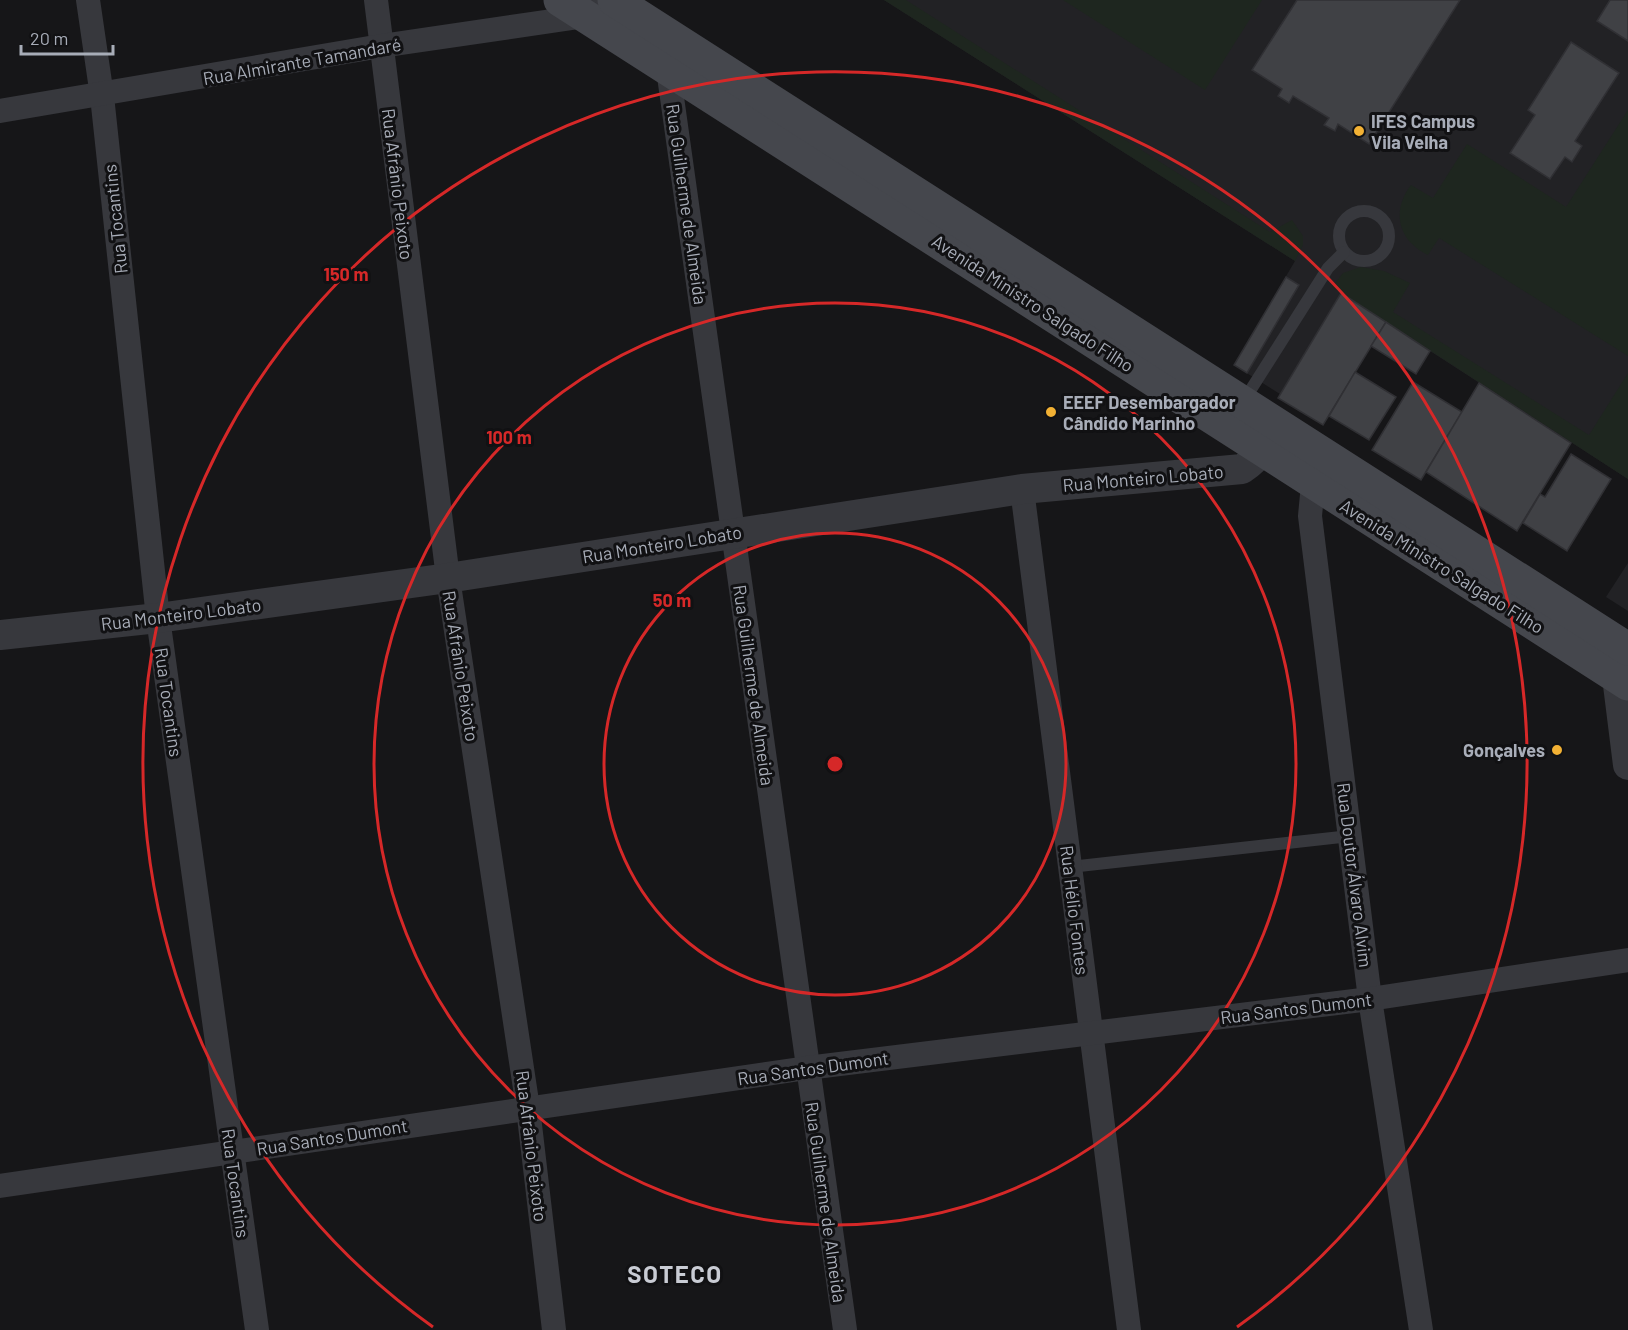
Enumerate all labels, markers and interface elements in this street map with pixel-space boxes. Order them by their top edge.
scale bar [21,18,112,56]
text: 20 m [30,27,68,49]
street label: Rua Almirante Tamandaré [201,33,403,89]
street label: Rua Guilherme de Almeida [662,102,712,306]
street label: Rua Afrânio Peixoto [378,107,418,261]
place label: IFES Campus Vila Velha [1371,110,1475,153]
marker: IFES Campus Vila Velha [1352,124,1366,138]
street label: Rua Tocantins [98,163,132,275]
street label: Avenida Ministro Salgado Filho [928,229,1138,377]
text: 150 m [324,263,368,285]
place label: EEEF Desembargador Cândido Marinho [1063,391,1236,434]
marker: EEEF Desembargador Cândido Marinho [1044,405,1058,419]
text: 100 m [486,426,532,448]
street label: Rua Monteiro Lobato [1062,460,1224,496]
street label: Avenida Ministro Salgado Filho [1336,494,1548,638]
street label: Rua Monteiro Lobato [581,521,743,567]
street label: Rua Guilherme de Almeida [729,583,779,787]
street label: Rua Afrânio Peixoto [438,589,484,743]
text: 50 m [653,589,691,611]
street label: Rua Monteiro Lobato [100,593,262,635]
street label: Rua Tocantins [150,646,188,758]
place label: Gonçalves [1463,739,1545,761]
marker: Gonçalves [1550,743,1564,757]
centre of rings [825,754,845,774]
street label: Rua Doutor Álvaro Alvim [1333,781,1377,969]
street label: Rua Hélio Fontes [1056,844,1094,976]
street label: Rua Santos Dumont [1219,988,1373,1028]
street label: Rua Santos Dumont [736,1046,890,1090]
street label: Rua Afrânio Peixoto [512,1069,552,1223]
street label: Rua Guilherme de Almeida [801,1100,851,1304]
street label: Rua Santos Dumont [255,1114,409,1160]
street label: Rua Tocantins [217,1127,255,1239]
district label: SOTECO [627,1259,723,1288]

